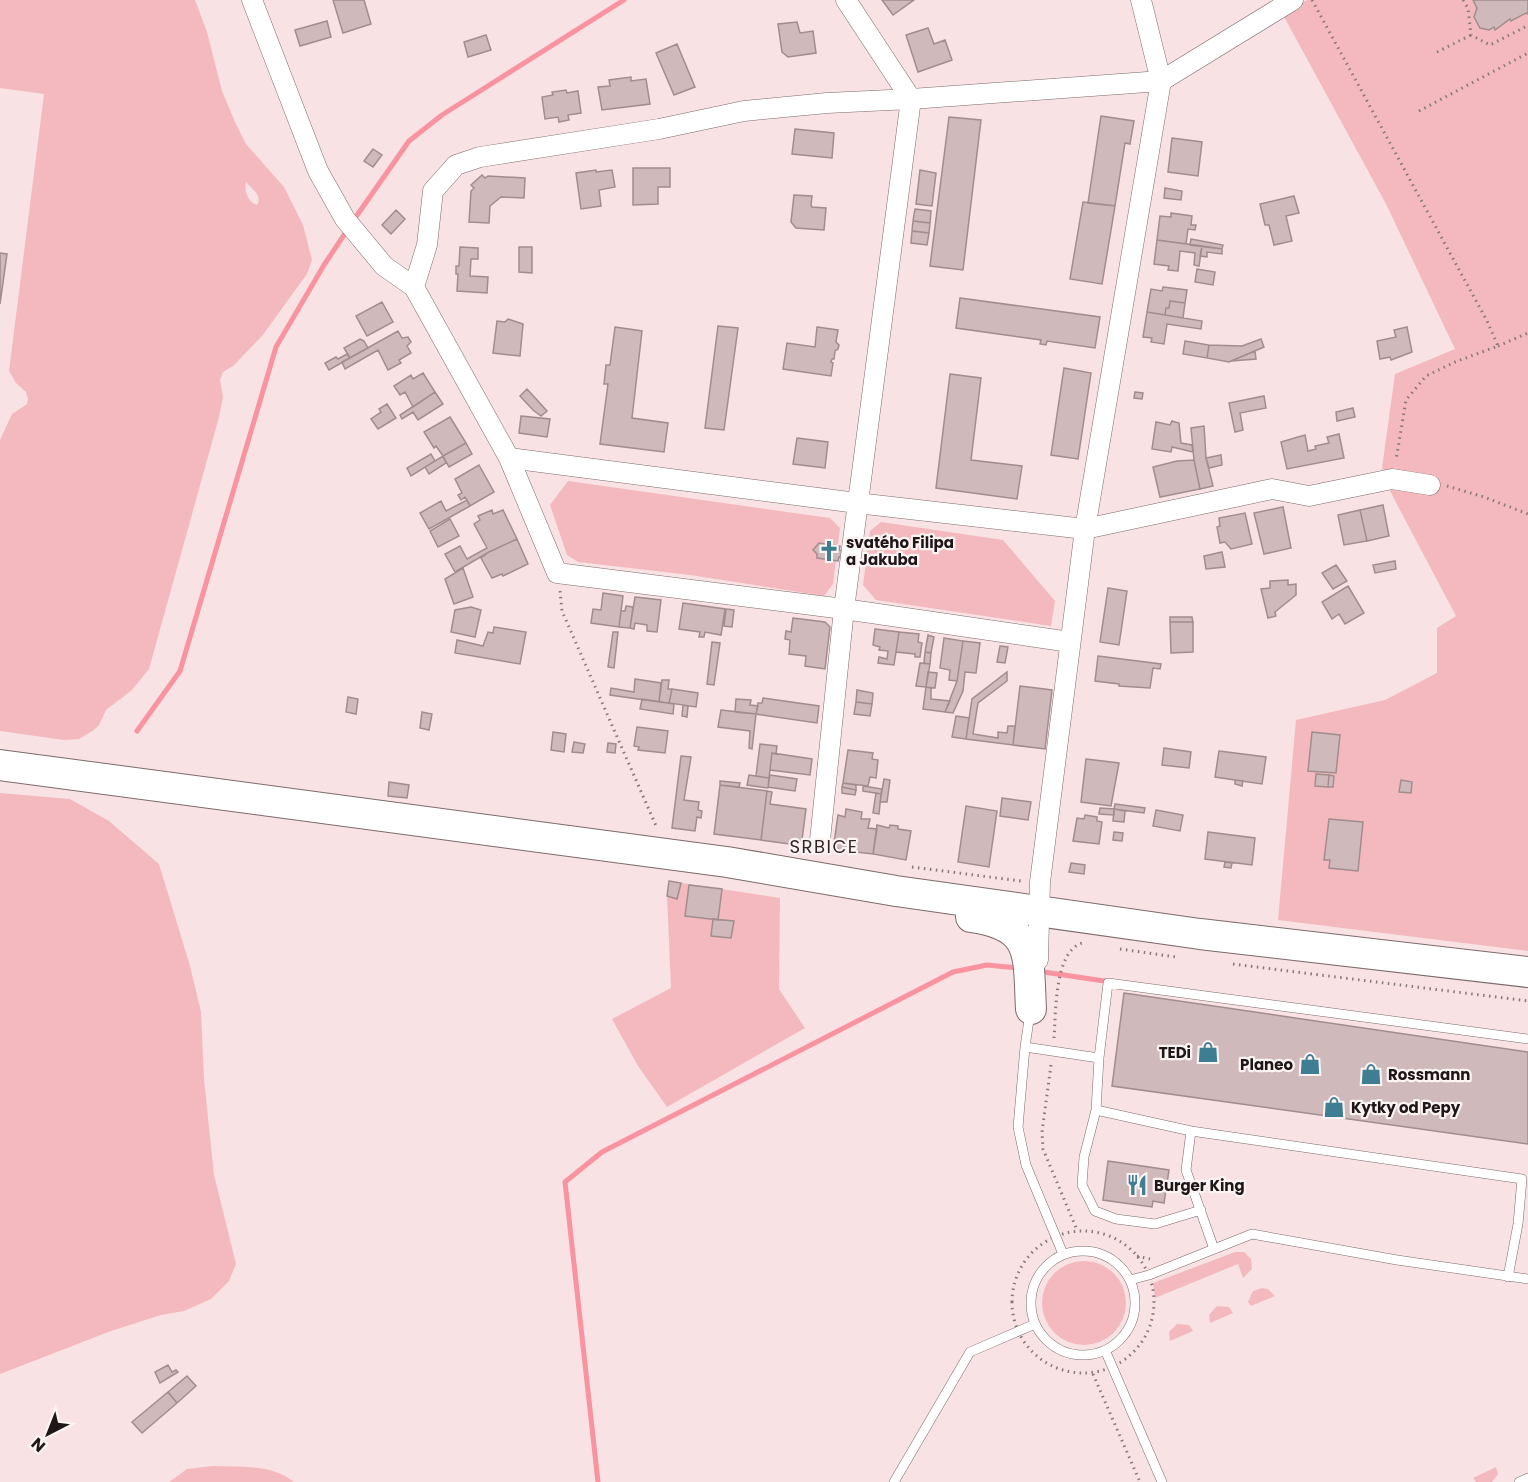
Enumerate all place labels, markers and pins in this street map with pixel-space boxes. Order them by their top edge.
place label: svatého Filipa a Jakuba [846,532,954,570]
church icon: svatého Filipa a Jakuba [817,539,841,563]
shop icon: TEDi [1196,1040,1220,1064]
place label: TEDi [1159,1042,1191,1063]
shop icon: Planeo [1298,1052,1322,1076]
place label: Planeo [1240,1054,1293,1075]
shop icon: Rossmann [1359,1062,1383,1086]
place label: Rossmann [1388,1064,1470,1085]
shop icon: Kytky od Pepy [1322,1095,1346,1119]
place label: Kytky od Pepy [1351,1097,1461,1118]
restaurant icon: Burger King [1125,1173,1149,1197]
place label: Burger King [1154,1175,1245,1196]

